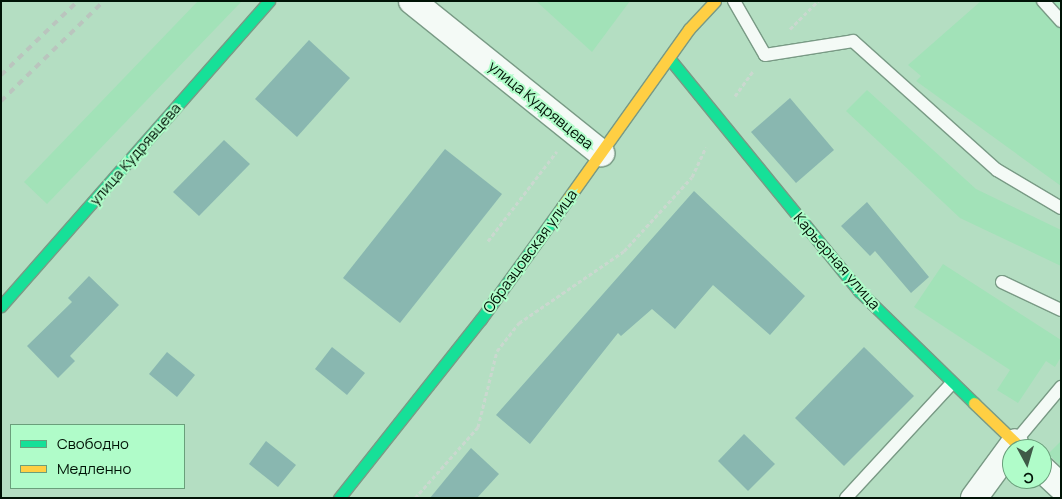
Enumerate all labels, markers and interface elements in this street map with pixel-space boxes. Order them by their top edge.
street label: улица Кудрявцева [485,57,597,153]
street label: улица Кудрявцева [86,99,184,209]
street label: Образцовская улица [479,186,581,316]
street label: Карьерная улица [790,209,884,313]
legend [10,424,185,489]
text: Свободно [57,433,129,454]
north arrow [1002,439,1052,489]
text: Медленно [57,458,131,479]
text: С [1022,468,1035,488]

